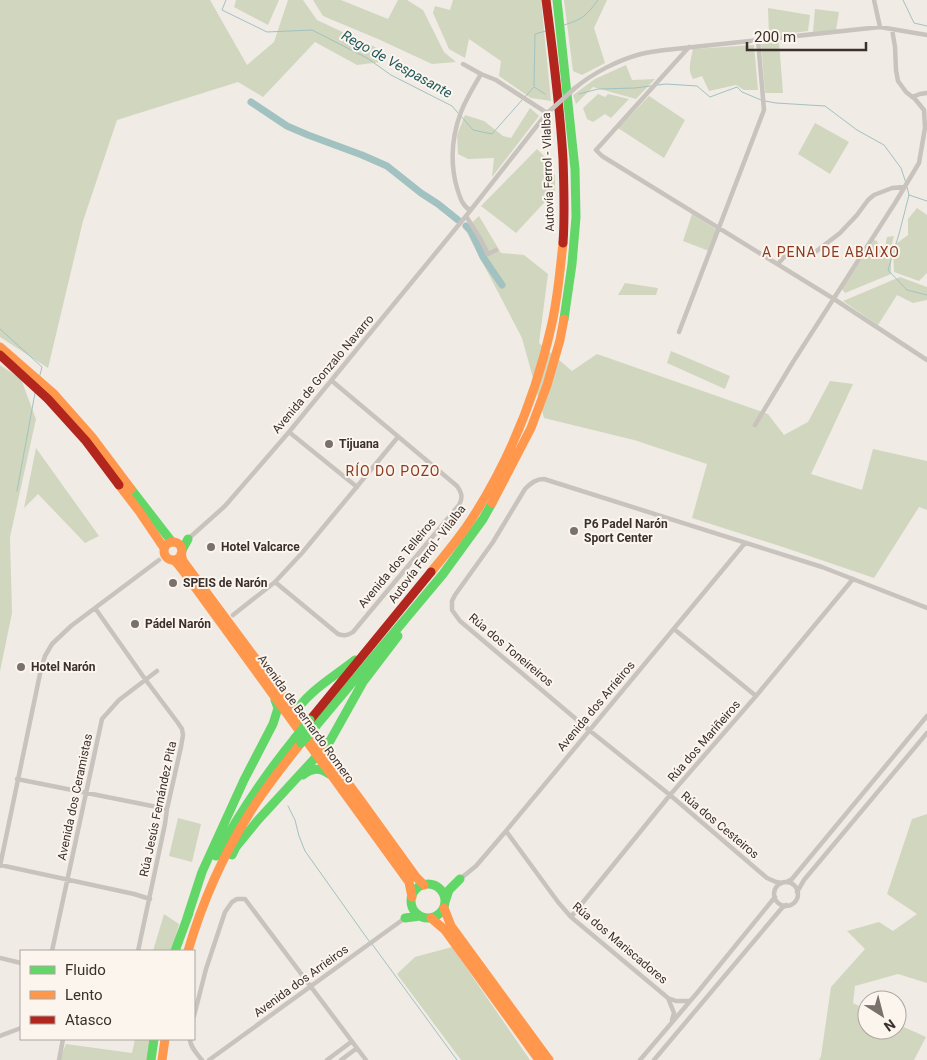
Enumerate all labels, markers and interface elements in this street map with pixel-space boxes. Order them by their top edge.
scale bar [747,20,866,52]
water label: Rego de Vespasante [339,27,455,101]
text: 200 m [754,28,796,46]
street label: Autovía Ferrol - Vilalba [539,112,557,232]
district label: A PENA DE ABAIXO [762,244,900,260]
street label: Avenida de Gonzalo Navarro [269,312,377,436]
place label: Tijuana [339,437,380,451]
marker: Tijuana [323,438,335,450]
district label: RÍO DO POZO [346,462,440,479]
street label: Autovía Ferrol - Vilalba [385,502,469,606]
street label: Avenida dos Telleiros [355,515,439,611]
place label: P6 Padel Narón Sport Center [584,517,668,545]
marker: P6 Padel Narón Sport Center [568,525,580,537]
place label: Hotel Valcarce [221,540,300,554]
marker: Hotel Valcarce [205,541,217,553]
place label: SPEIS de Narón [183,576,268,590]
marker: SPEIS de Narón [167,577,179,589]
street label: Rúa dos Toneireiros [466,611,556,689]
place label: Pádel Narón [145,617,211,631]
marker: Pádel Narón [129,618,141,630]
street label: Avenida de Bernardo Romero [255,652,357,786]
street label: Avenida dos Arrieiros [554,658,638,754]
place label: Hotel Narón [31,660,96,674]
marker: Hotel Narón [15,661,27,673]
street label: Rúa dos Mariñeiros [665,697,743,785]
street label: Avenida dos Ceramistas [55,732,95,862]
street label: Rúa Jesús Fernández Pita [137,740,179,878]
street label: Rúa dos Cesteiros [678,789,762,861]
street label: Rúa dos Mariscadores [570,899,670,987]
street label: Avenida dos Arrieiros [251,942,351,1020]
legend [20,950,195,1040]
text: Fluido [65,961,106,979]
text: Lento [65,986,103,1004]
north arrow [857,990,907,1040]
text: Atasco [65,1011,112,1029]
text: N [881,1016,898,1035]

